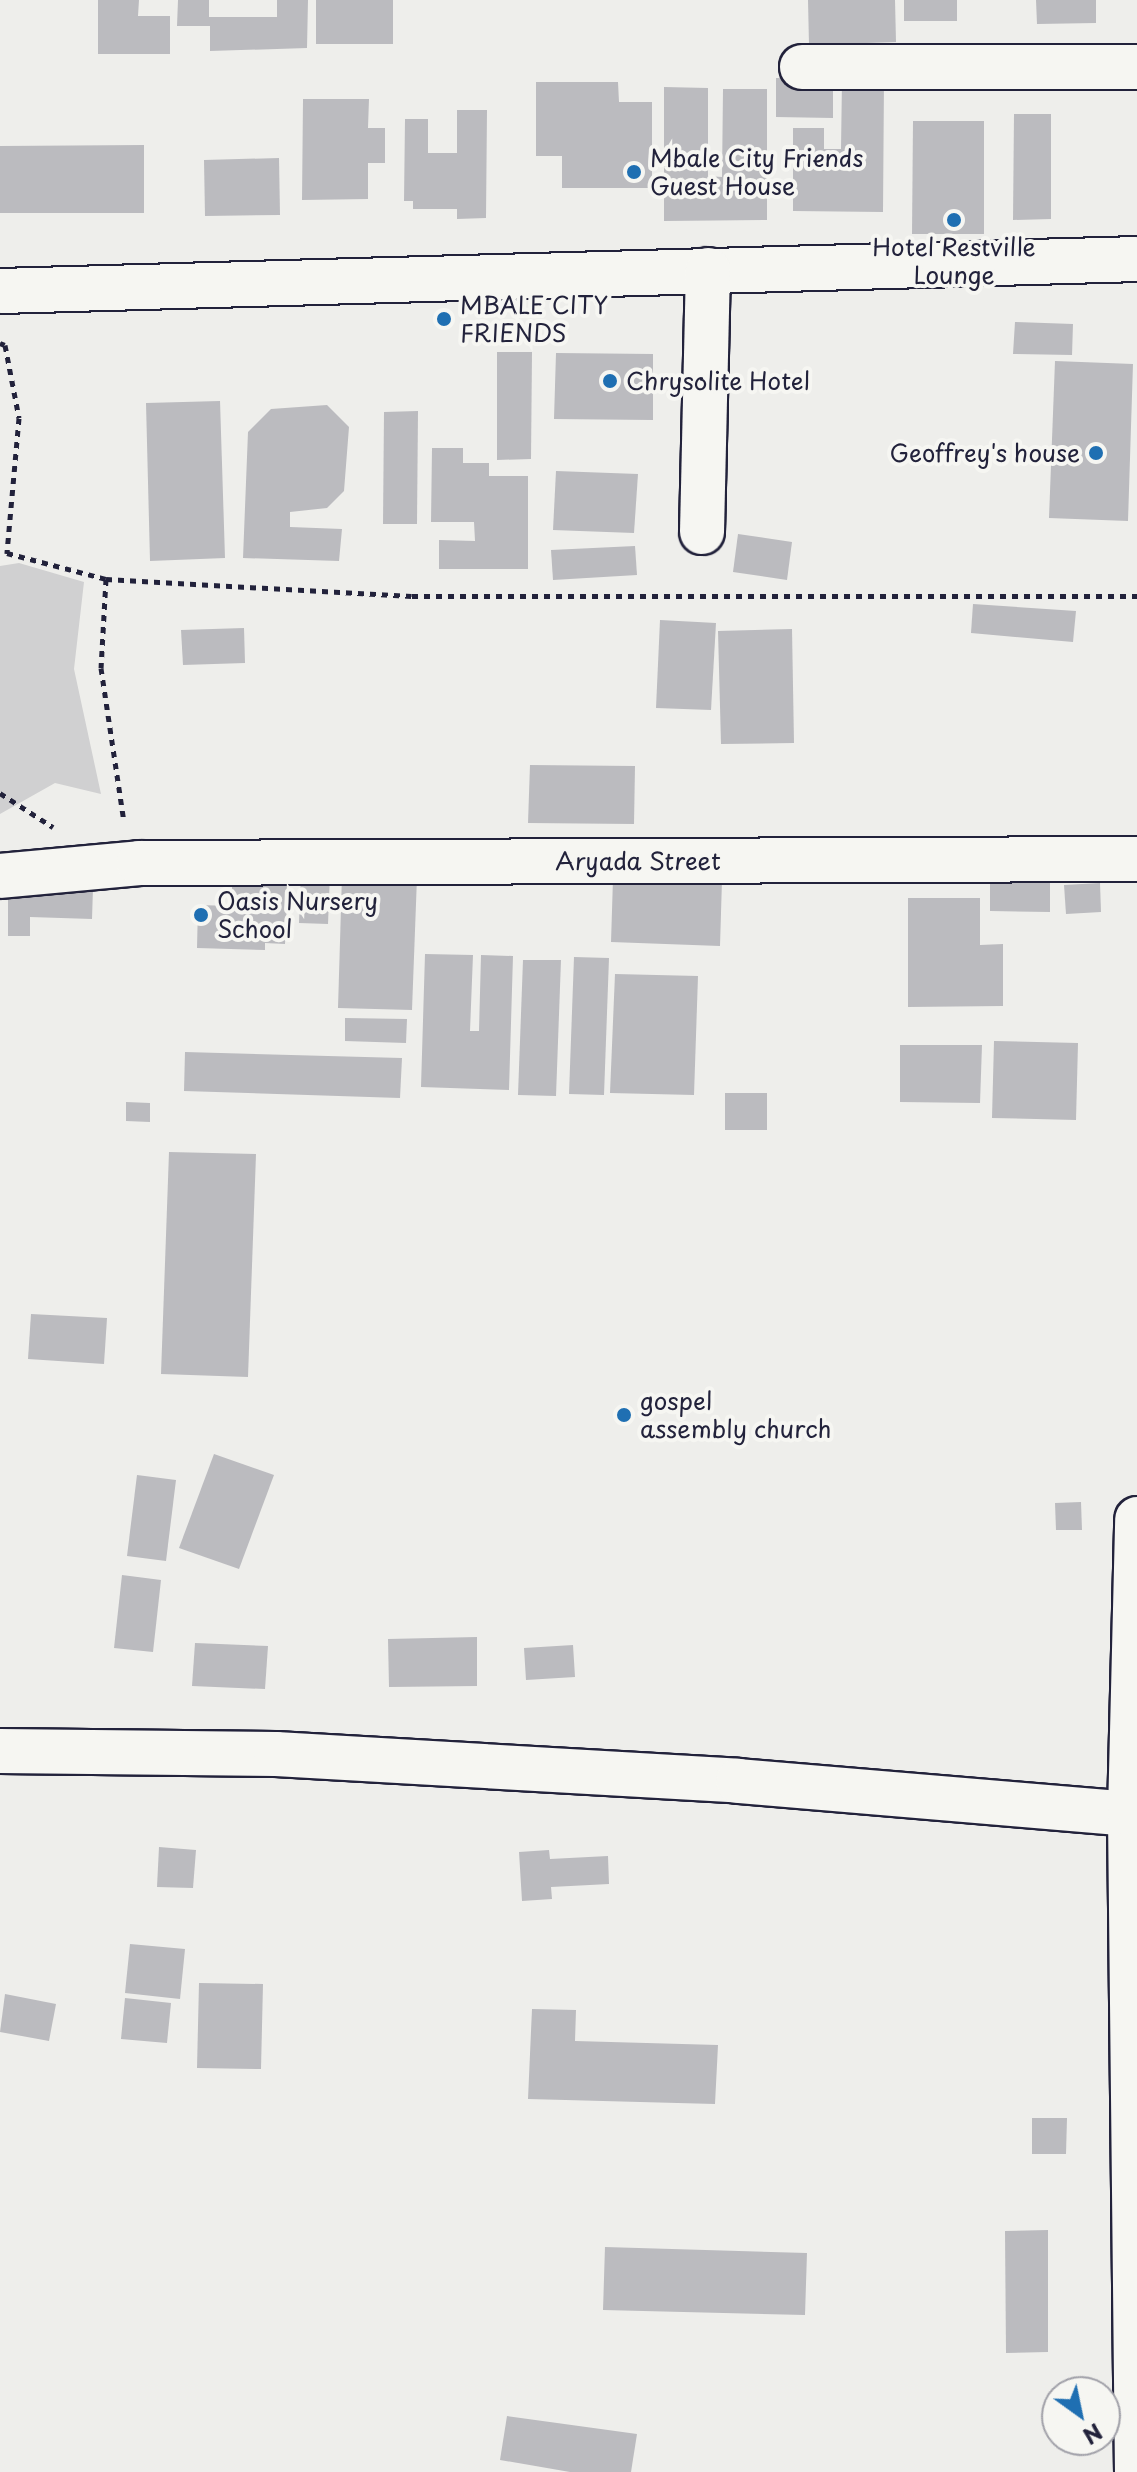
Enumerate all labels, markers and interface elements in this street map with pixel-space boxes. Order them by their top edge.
place label: Mbale City Friends Guest House [650,144,867,200]
marker: Mbale City Friends Guest House [625,163,643,181]
marker: Hotel Restville Lounge [945,211,963,229]
place label: Hotel Restville Lounge [872,233,1036,289]
place label: MBALE CITY FRIENDS [460,291,611,347]
marker: MBALE CITY FRIENDS [435,310,453,328]
place label: Chrysolite Hotel [626,367,812,395]
marker: Chrysolite Hotel [601,372,619,390]
place label: Geoffrey's house [889,439,1080,467]
marker: Geoffrey's house [1087,444,1105,462]
street label: Aryada Street [555,847,721,875]
place label: Oasis Nursery School [217,887,379,943]
marker: Oasis Nursery School [192,906,210,924]
place label: gospel assembly church [640,1387,830,1443]
marker: gospel assembly church [615,1406,633,1424]
north arrow [1041,2376,1121,2456]
text: N [1077,2416,1110,2453]

